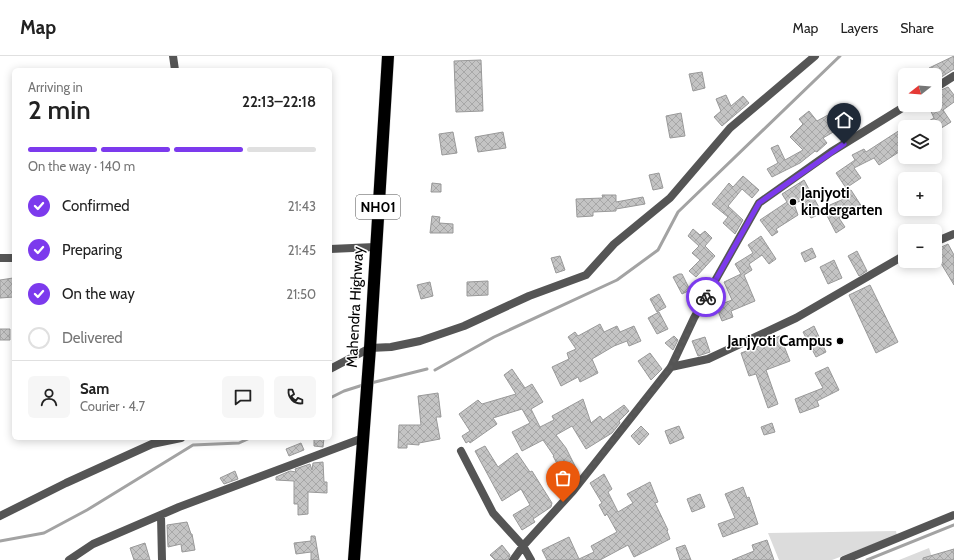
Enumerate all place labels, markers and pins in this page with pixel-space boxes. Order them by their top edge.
pin [827,103,861,144]
place label: Janjyoti kindergarten [800,184,882,219]
marker: Janjyoti kindergarten [788,197,798,207]
place label: Janjyoti Campus [726,332,832,350]
marker: Janjyoti Campus [835,336,845,346]
pin [546,461,580,502]

